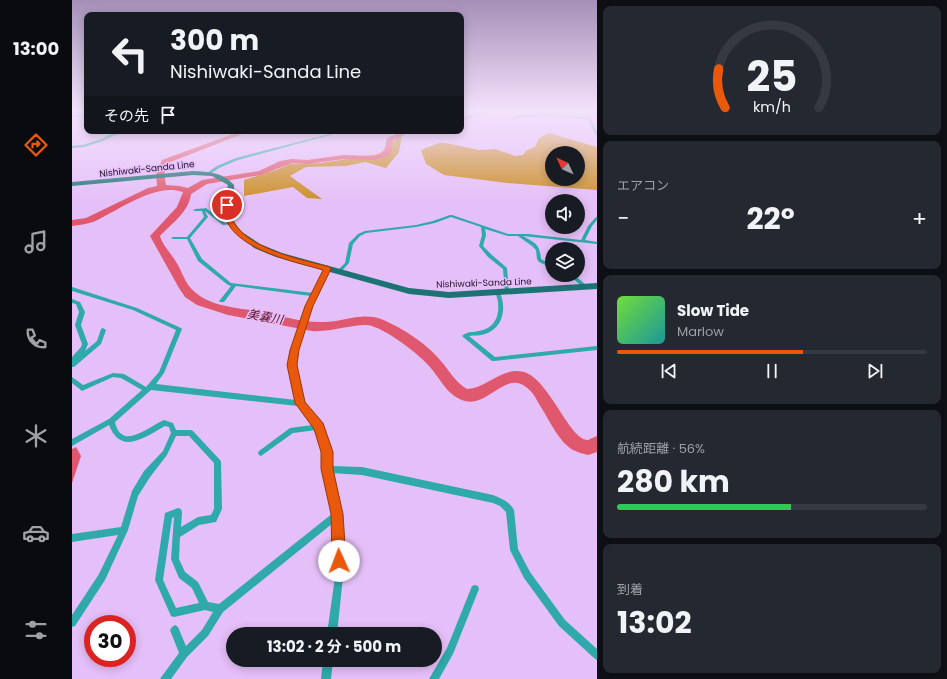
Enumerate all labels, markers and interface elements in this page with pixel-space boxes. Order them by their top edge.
text: 300 m [170,21,259,60]
icon: left [104,28,156,80]
text: 13:00 [13,36,59,61]
text: 25 [747,47,797,106]
text: Nishiwaki-Sanda Line [170,59,361,84]
text: km/h [753,97,791,117]
icon: arrive [157,104,179,126]
text: その先 [104,105,149,126]
icon: directions [22,131,50,159]
north arrow [545,146,585,186]
map controls [545,146,585,282]
street label: Nishiwaki-Sanda Line [99,158,196,180]
text: エアコン [617,176,669,195]
pin [210,188,244,222]
icon: arrive [216,194,238,216]
button: sound [545,194,585,234]
text: 22° [746,197,795,240]
text: − [617,203,629,234]
text: + [912,203,927,234]
icon: music [22,228,50,256]
button: layers [545,242,585,282]
street label: Nishiwaki-Sanda Line [436,275,532,291]
text: Slow Tide [677,300,749,321]
water label: 美嚢川 [246,305,286,328]
text: Marlow [677,322,724,341]
icon: phone [22,325,50,353]
icon: previous [658,360,680,382]
icon: pause [761,360,783,382]
icon: next [864,360,886,382]
icon: climate [22,422,50,450]
text: 航続距離 · 56% [617,439,705,458]
text: 280 km [617,460,730,503]
icon: car [22,519,50,547]
position arrow [318,540,360,582]
text: 到着 [617,580,643,599]
text: 13:02 [617,601,692,644]
speed limit sign: 30 [84,615,136,667]
icon: filters [22,616,50,644]
text: 13:02 · 2 分 · 500 m [267,636,401,657]

